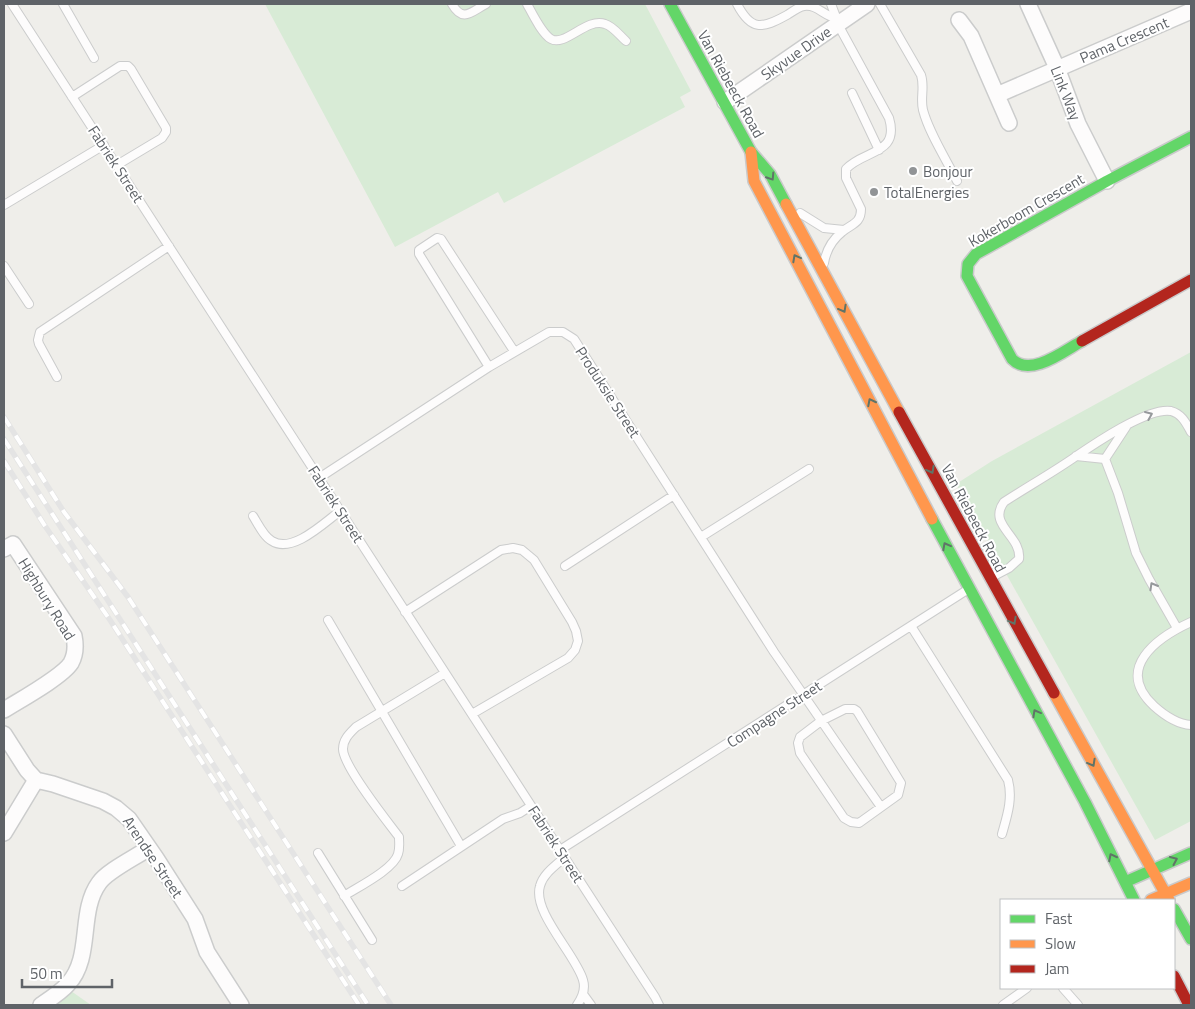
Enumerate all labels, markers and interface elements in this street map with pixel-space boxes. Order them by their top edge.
street label: Pama Crescent [1076,11,1173,69]
street label: Skyvue Drive [756,20,836,86]
street label: Van Riebeeck Road [692,26,770,142]
street label: Link Way [1045,62,1087,124]
street label: Fabriek Street [82,121,150,208]
place label: Bonjour [923,160,973,183]
marker: Bonjour [907,165,919,177]
street label: Kokerboom Crescent [964,167,1089,253]
one-way arrow [765,171,774,181]
place label: TotalEnergies [884,181,969,204]
marker: TotalEnergies [868,186,880,198]
one-way arrow [792,255,802,264]
one-way arrow [837,304,847,313]
street label: Produksie Street [570,342,647,443]
one-way arrow [867,398,877,407]
one-way arrow [1144,411,1153,421]
street label: Van Riebeeck Road [936,460,1012,576]
street label: Fabriek Street [302,461,370,548]
one-way arrow [925,464,935,473]
one-way arrow [942,543,952,552]
street label: Highbury Road [13,553,81,645]
one-way arrow [1149,583,1159,592]
one-way arrow [1006,615,1016,624]
street label: Compagne Street [722,674,827,753]
one-way arrow [1033,709,1043,718]
one-way arrow [1085,757,1095,766]
street label: Fabriek Street [522,801,590,888]
street label: Arendse Street [117,812,189,903]
one-way arrow [1108,853,1118,862]
one-way arrow [1169,856,1178,867]
legend [1000,899,1175,989]
text: Fast [1045,907,1073,930]
text: Slow [1045,932,1076,955]
scale bar [22,956,112,988]
text: Jam [1045,957,1069,980]
text: 50 m [30,962,63,985]

